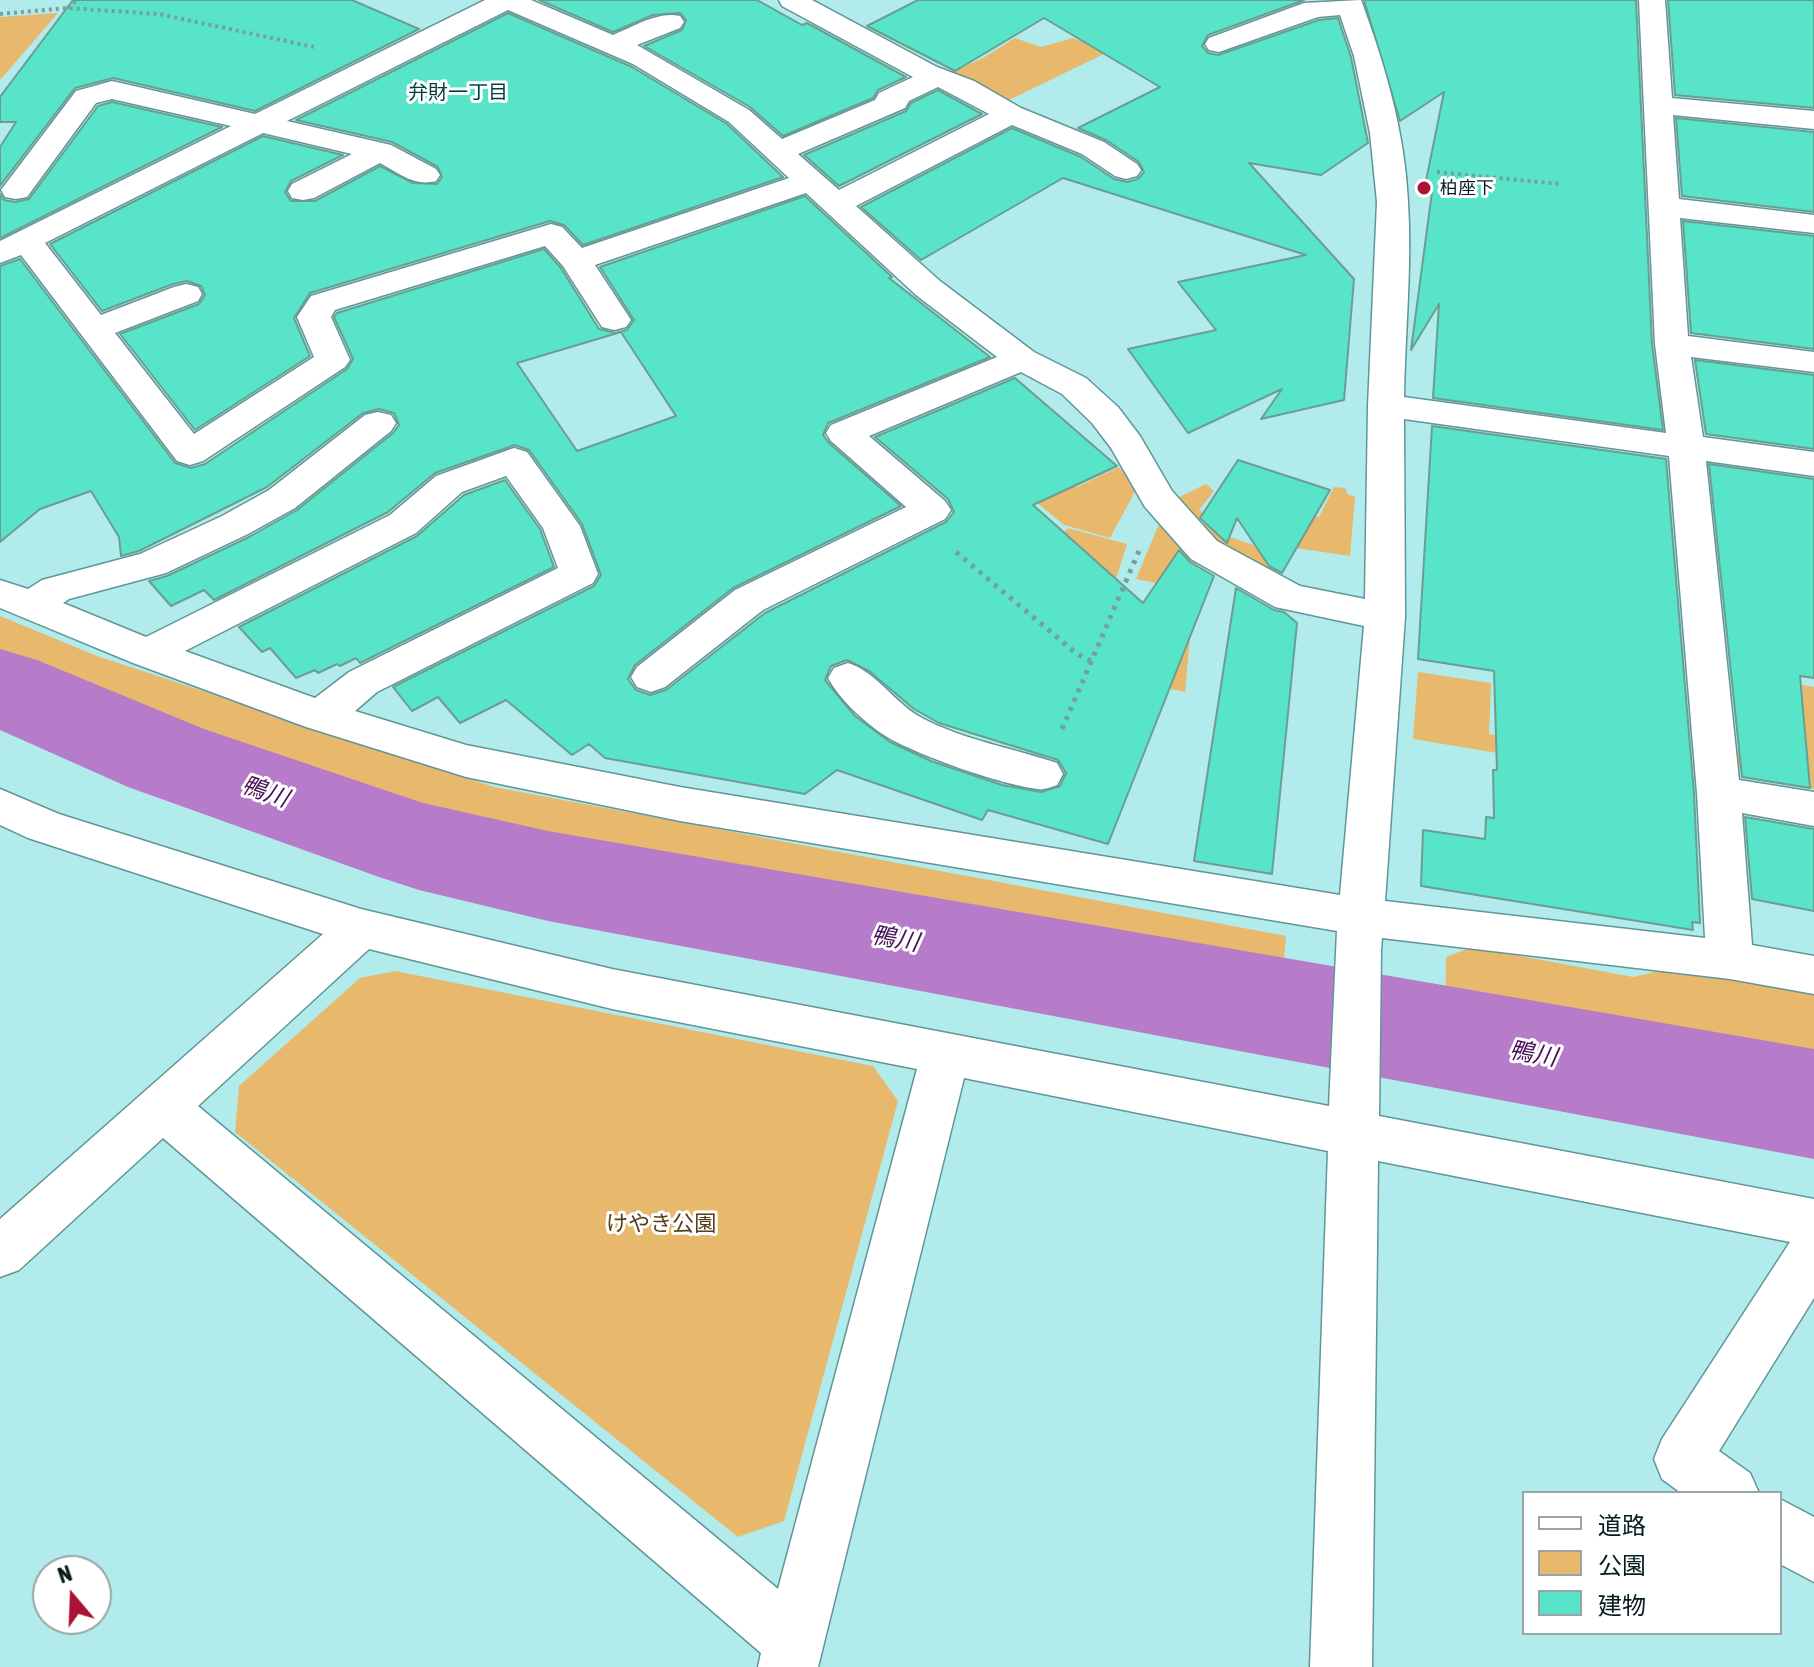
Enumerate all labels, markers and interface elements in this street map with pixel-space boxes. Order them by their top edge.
district label: 弁財一丁目 [408,81,508,105]
place label: 柏座下 [1440,177,1494,199]
marker: 柏座下 [1415,179,1433,197]
water label: 鴨川 [238,771,292,813]
water label: 鴨川 [869,921,921,957]
water label: 鴨川 [1507,1036,1559,1072]
park label: けやき公園 [606,1211,716,1237]
legend [1522,1491,1782,1635]
text: 道路 [1598,1512,1646,1539]
text: 公園 [1598,1552,1646,1579]
north arrow [32,1555,112,1635]
text: N [54,1560,75,1589]
text: 建物 [1598,1592,1646,1619]

